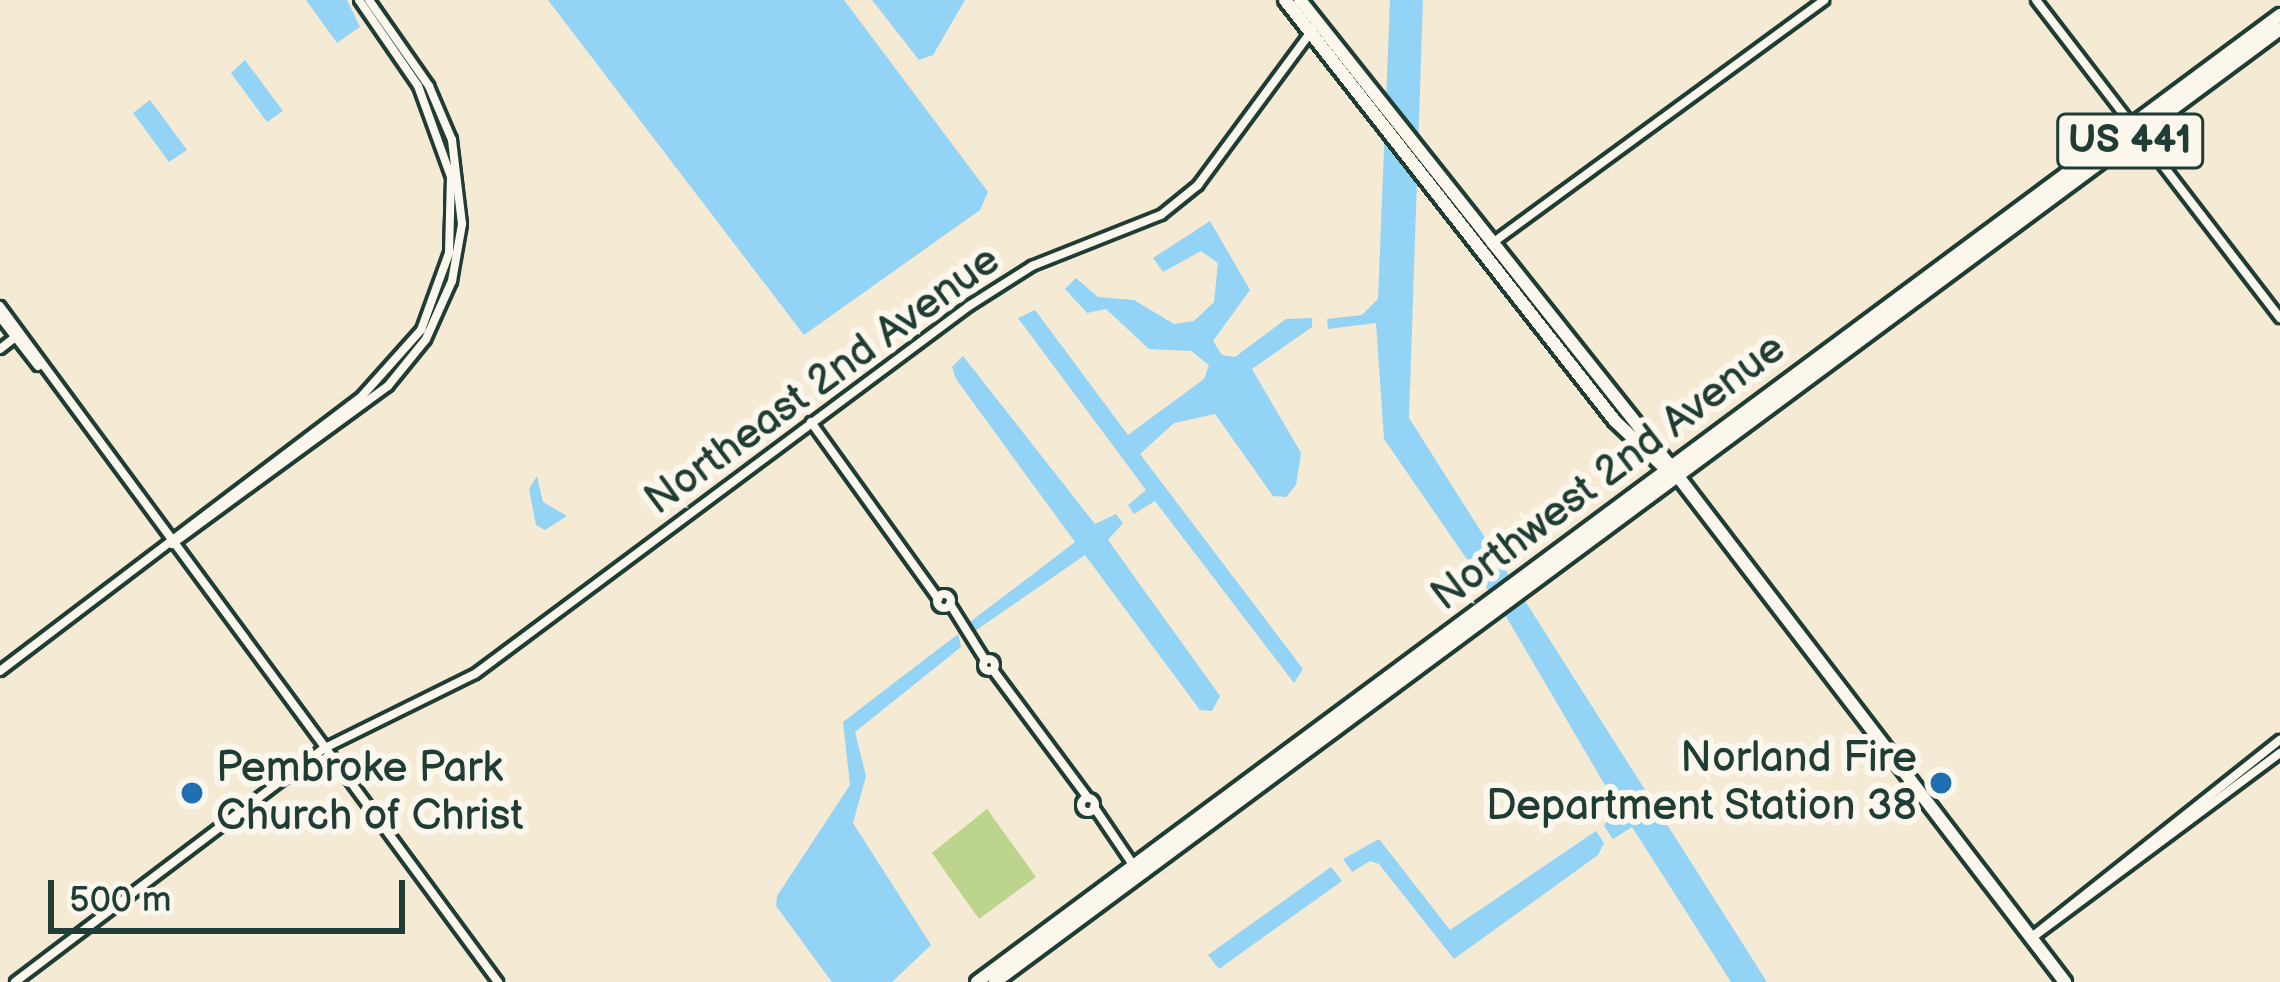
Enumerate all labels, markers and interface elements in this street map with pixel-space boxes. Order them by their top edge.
road number: US 441 [2055,108,2205,174]
street label: Northeast 2nd Avenue [636,235,1010,527]
street label: Northwest 2nd Avenue [1422,324,1796,622]
place label: Norland Fire Department Station 38 [1485,734,1917,832]
place label: Pembroke Park Church of Christ [216,744,523,842]
marker: Norland Fire Department Station 38 [1928,770,1954,796]
marker: Pembroke Park Church of Christ [179,780,205,806]
scale bar [54,856,411,930]
text: 500 m [69,879,171,922]

